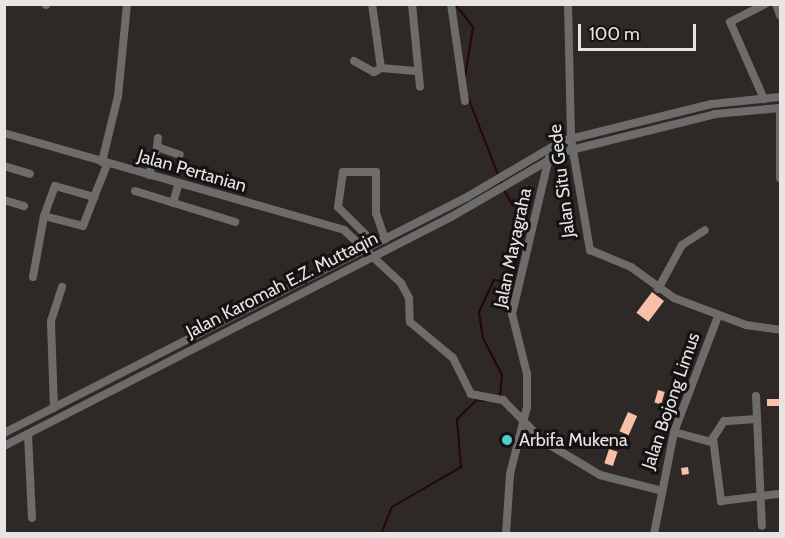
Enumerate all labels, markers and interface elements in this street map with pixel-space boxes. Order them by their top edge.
scale bar [581,12,700,50]
text: 100 m [589,23,640,45]
street label: Jalan Situ Gede [544,123,580,239]
street label: Jalan Pertanian [135,145,249,197]
street label: Jalan Mayagraha [490,186,536,310]
street label: Jalan Karomah E.Z. Muttaqin [182,227,382,343]
street label: Jalan Bojong Limus [638,330,704,472]
place label: Arbifa Mukena [519,429,628,451]
marker: Arbifa Mukena [500,433,514,447]

